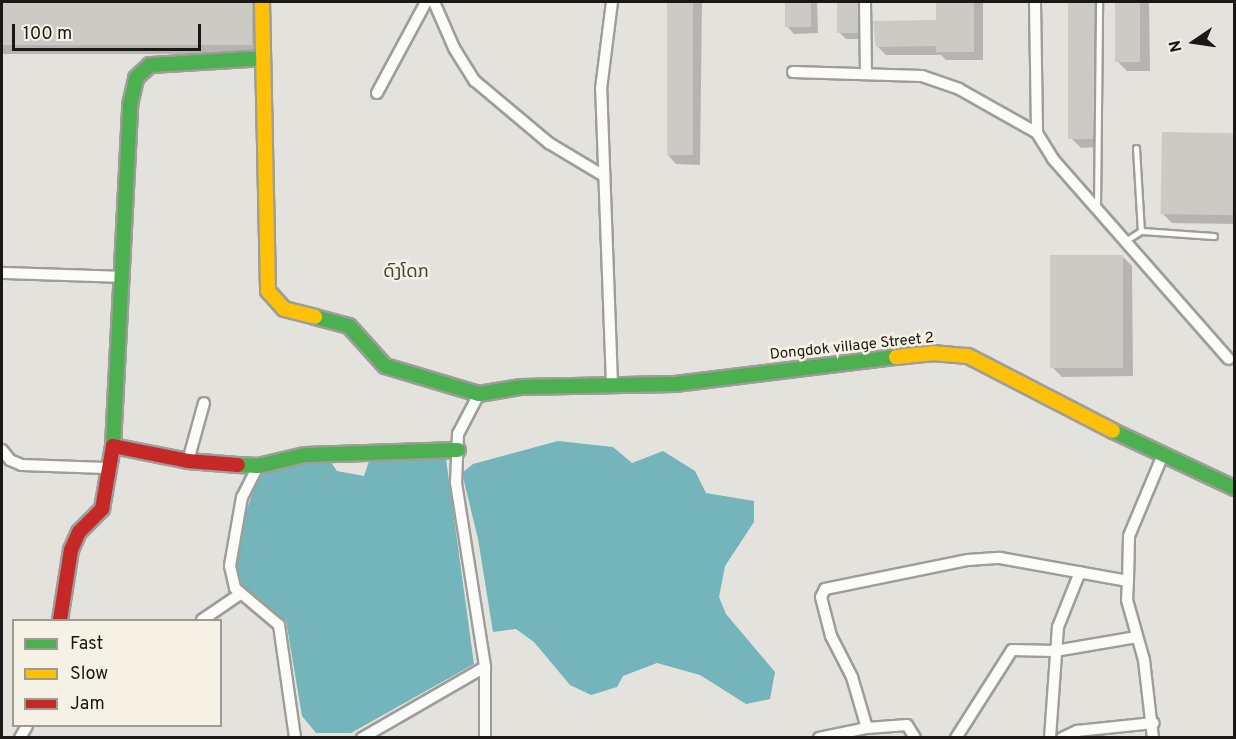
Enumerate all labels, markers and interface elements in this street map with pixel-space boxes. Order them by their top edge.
scale bar [15,12,204,50]
north arrow [1164,12,1224,72]
text: 100 m [23,23,72,46]
text: N [1165,38,1187,54]
district label: ດົງໂດກ [383,262,429,284]
street label: Dongdok village Street 2 [769,329,935,365]
legend [12,619,222,727]
text: Fast [70,633,103,656]
text: Slow [70,663,108,686]
text: Jam [70,693,105,716]

